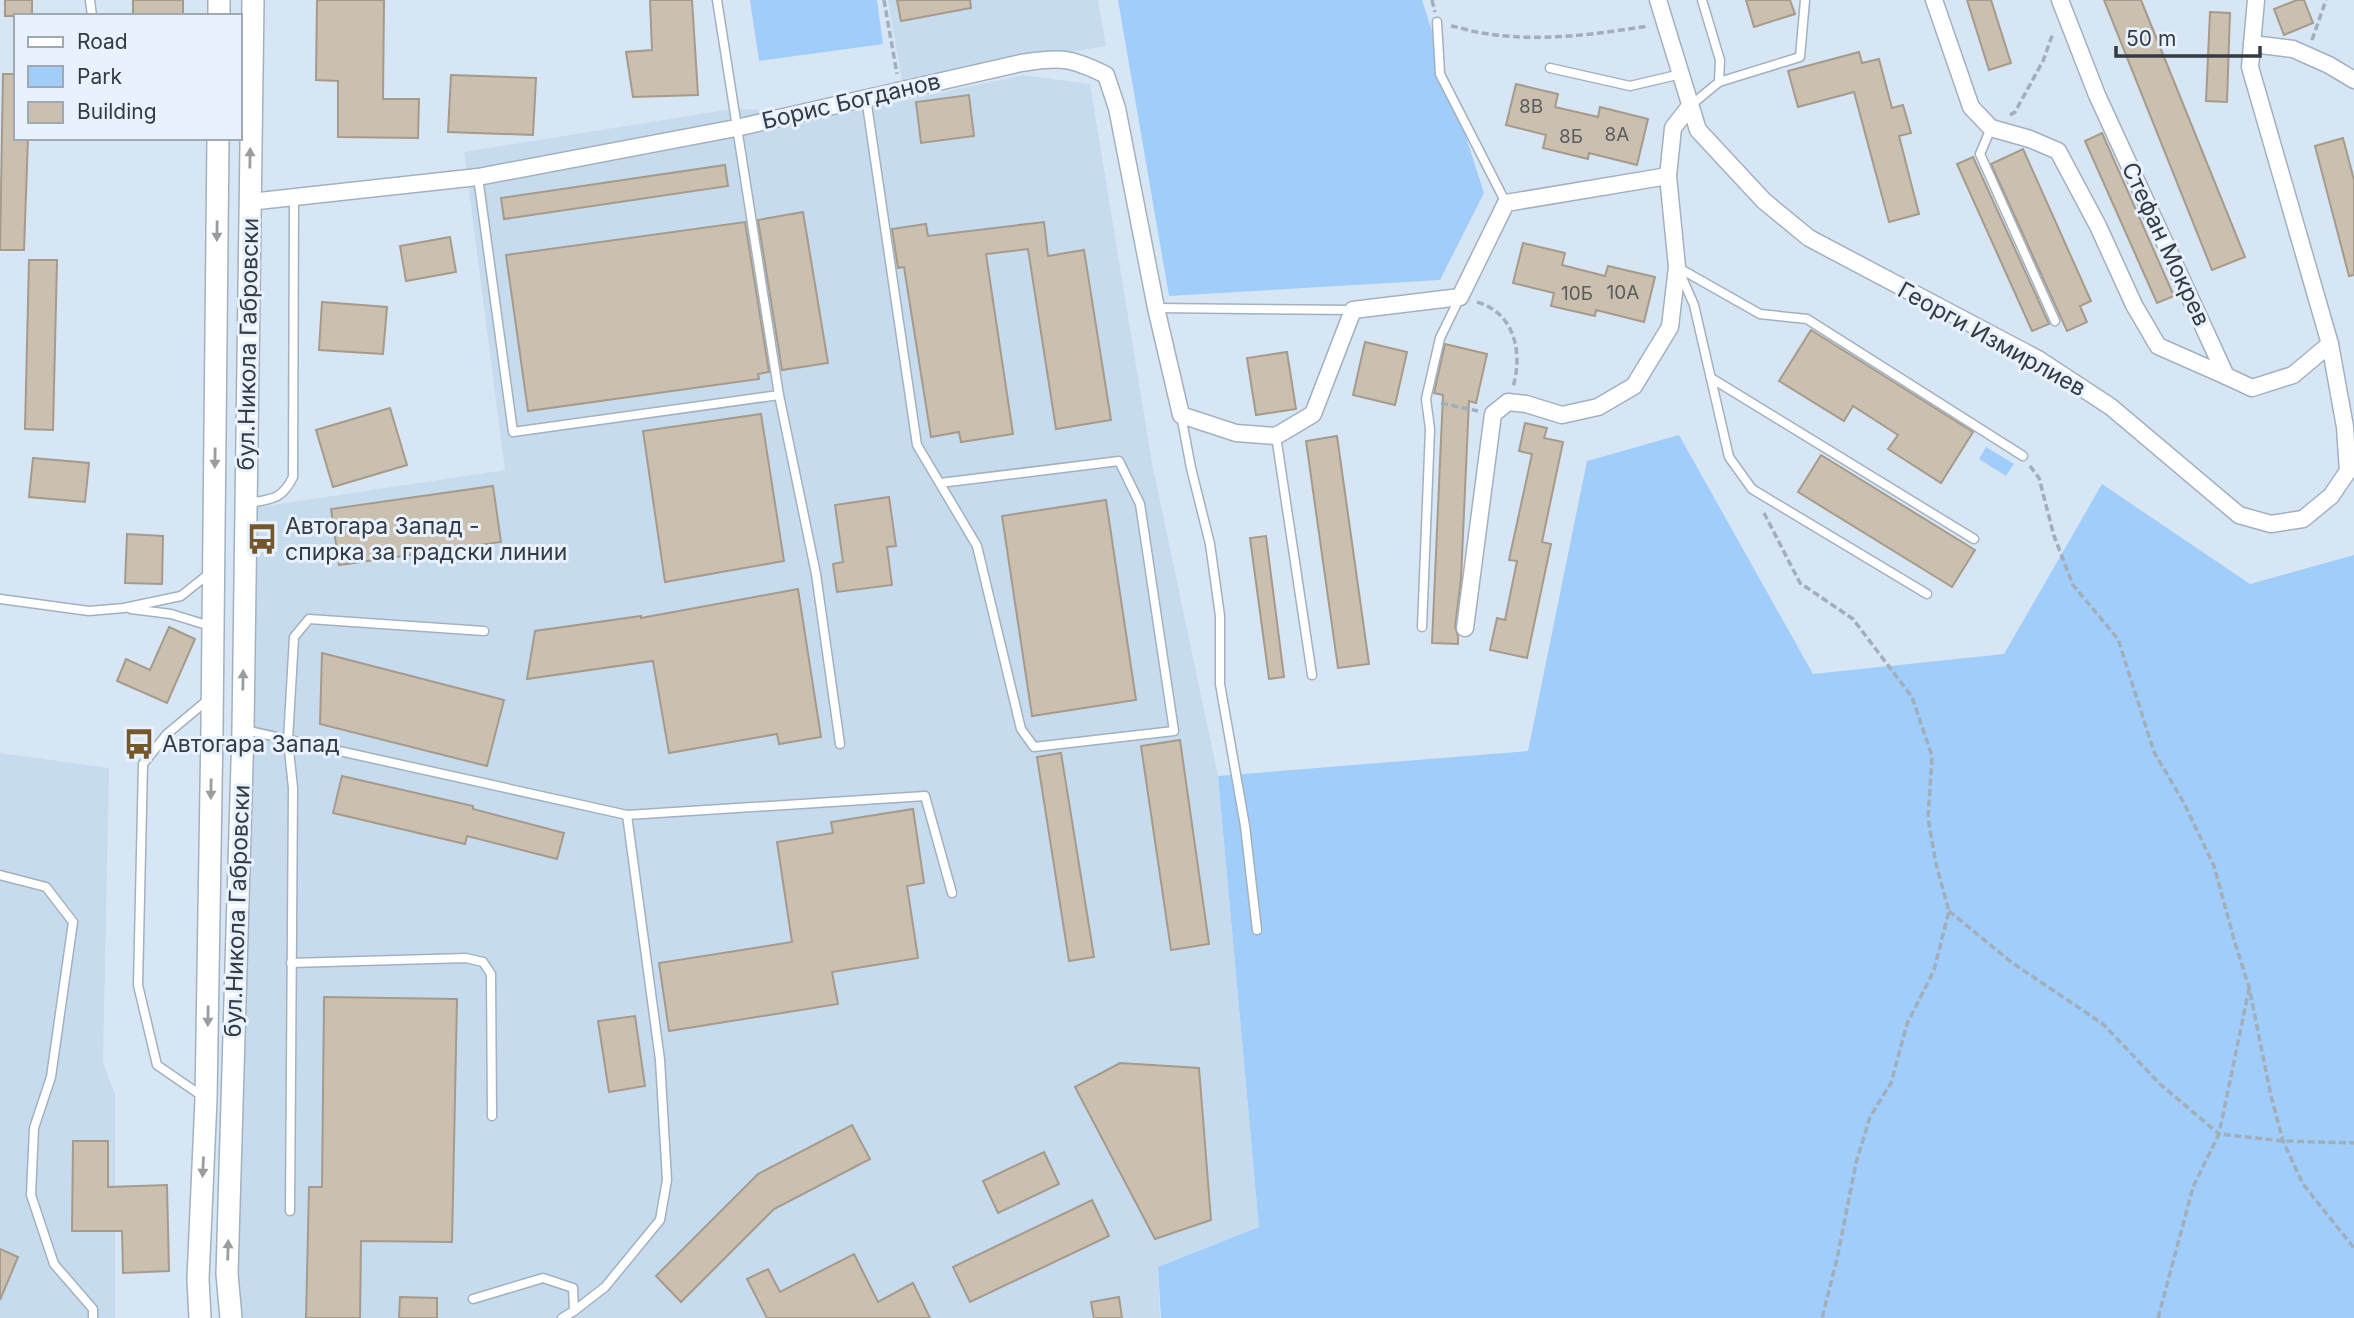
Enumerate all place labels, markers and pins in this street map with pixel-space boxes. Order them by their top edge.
place label: Автогара Запад - спирка за градски линии [285,512,567,566]
bus stop icon: Автогара Запад - спирка за градски линии [245,522,279,556]
bus stop icon: Автогара Запад [122,727,156,761]
place label: Автогара Запад [162,730,340,758]

